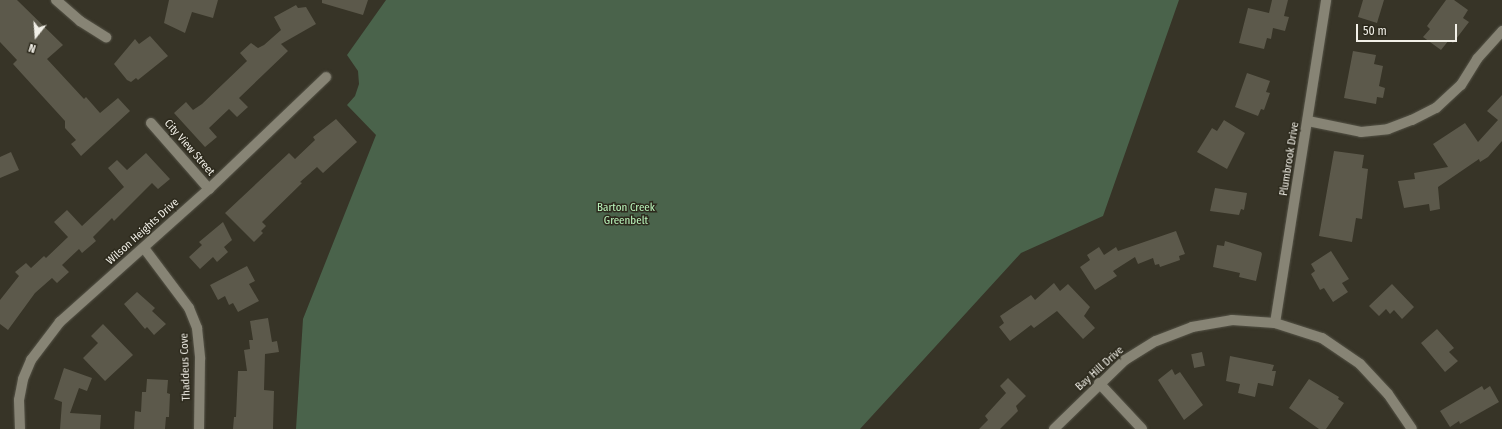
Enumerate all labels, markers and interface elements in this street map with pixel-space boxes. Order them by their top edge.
north arrow [16,16,56,56]
scale bar [1358,16,1459,42]
text: 50 m [1363,24,1387,38]
text: N [27,41,37,55]
street label: City View Street [161,117,217,179]
street label: Plumbrook Drive [1278,121,1302,197]
street label: Wilson Heights Drive [104,196,182,268]
park label: Barton Creek Greenbelt [597,202,655,228]
street label: Thaddeus Cove [178,333,194,401]
street label: Bay Hill Drive [1073,344,1127,394]

